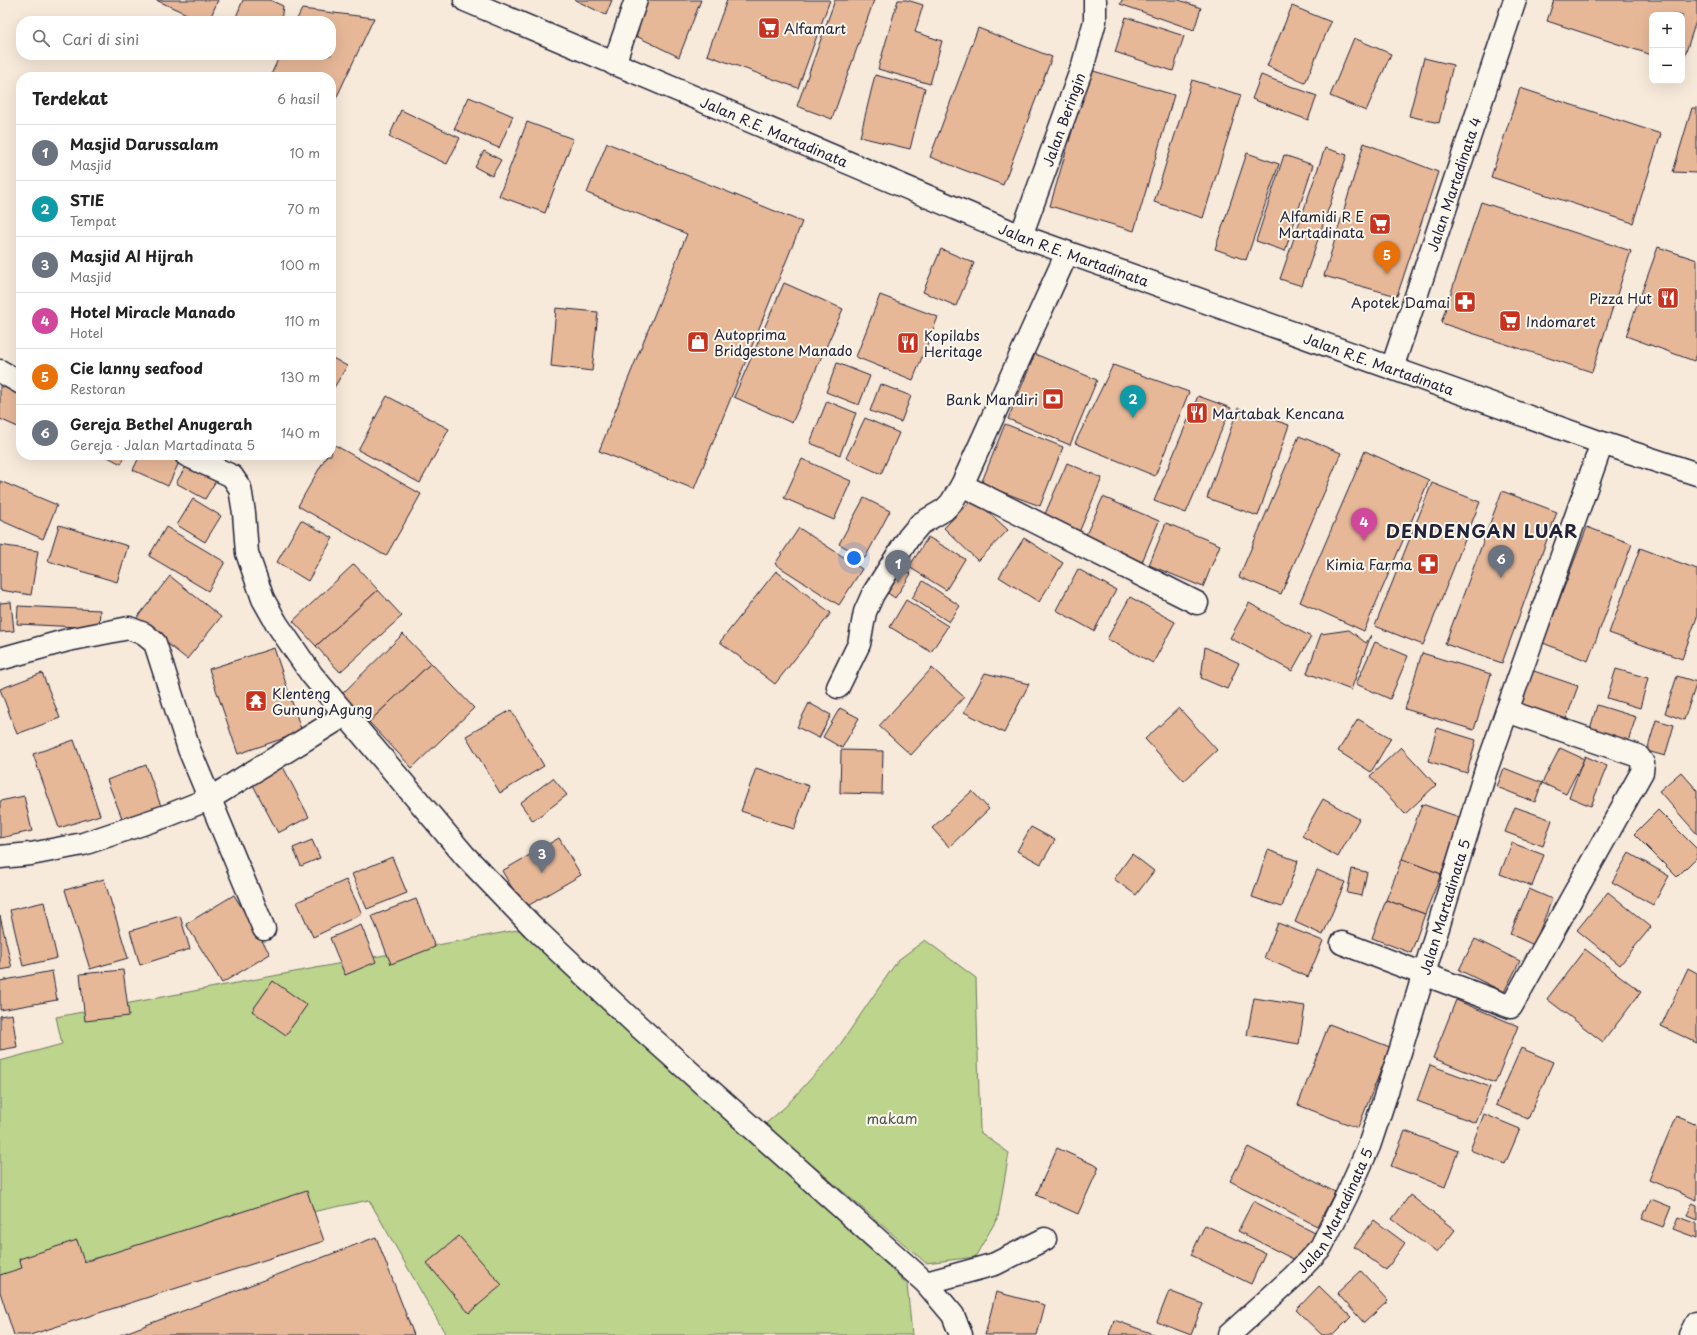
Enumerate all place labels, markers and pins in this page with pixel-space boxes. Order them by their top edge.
supermarket icon: Alfamart [756,15,782,41]
place label: Alfamart [784,18,847,39]
place label: Alfamidi R E Martadinata [1279,206,1364,243]
supermarket icon: Alfamidi R E Martadinata [1367,211,1393,237]
pin: 5 [1374,241,1400,274]
restaurant icon: Pizza Hut [1655,285,1681,311]
place label: Pizza Hut [1589,288,1652,309]
pharmacy icon: Apotek Damai [1452,289,1478,315]
place label: Apotek Damai [1351,292,1450,313]
supermarket icon: Indomaret [1497,308,1523,334]
place label: Indomaret [1526,311,1596,332]
place label: Autoprima Bridgestone Manado [714,324,853,361]
place label: Kopilabs Heritage [924,325,982,362]
shop icon: Autoprima Bridgestone Manado [685,329,711,355]
restaurant icon: Kopilabs Heritage [895,330,921,356]
pin: 2 [1120,385,1146,418]
bank icon: Bank Mandiri [1040,386,1066,412]
place label: Bank Mandiri [945,389,1038,410]
restaurant icon: Martabak Kencana [1184,400,1210,426]
place label: Martabak Kencana [1212,403,1344,424]
pin: 4 [1351,508,1377,541]
pin: 6 [1488,545,1514,578]
pin: 1 [885,550,911,583]
pharmacy icon: Kimia Farma [1415,551,1441,577]
place label: Kimia Farma [1326,554,1413,575]
place label: Klenteng Gunung Agung [272,683,373,720]
temple icon: Klenteng Gunung Agung [243,688,269,714]
pin: 3 [529,840,555,873]

